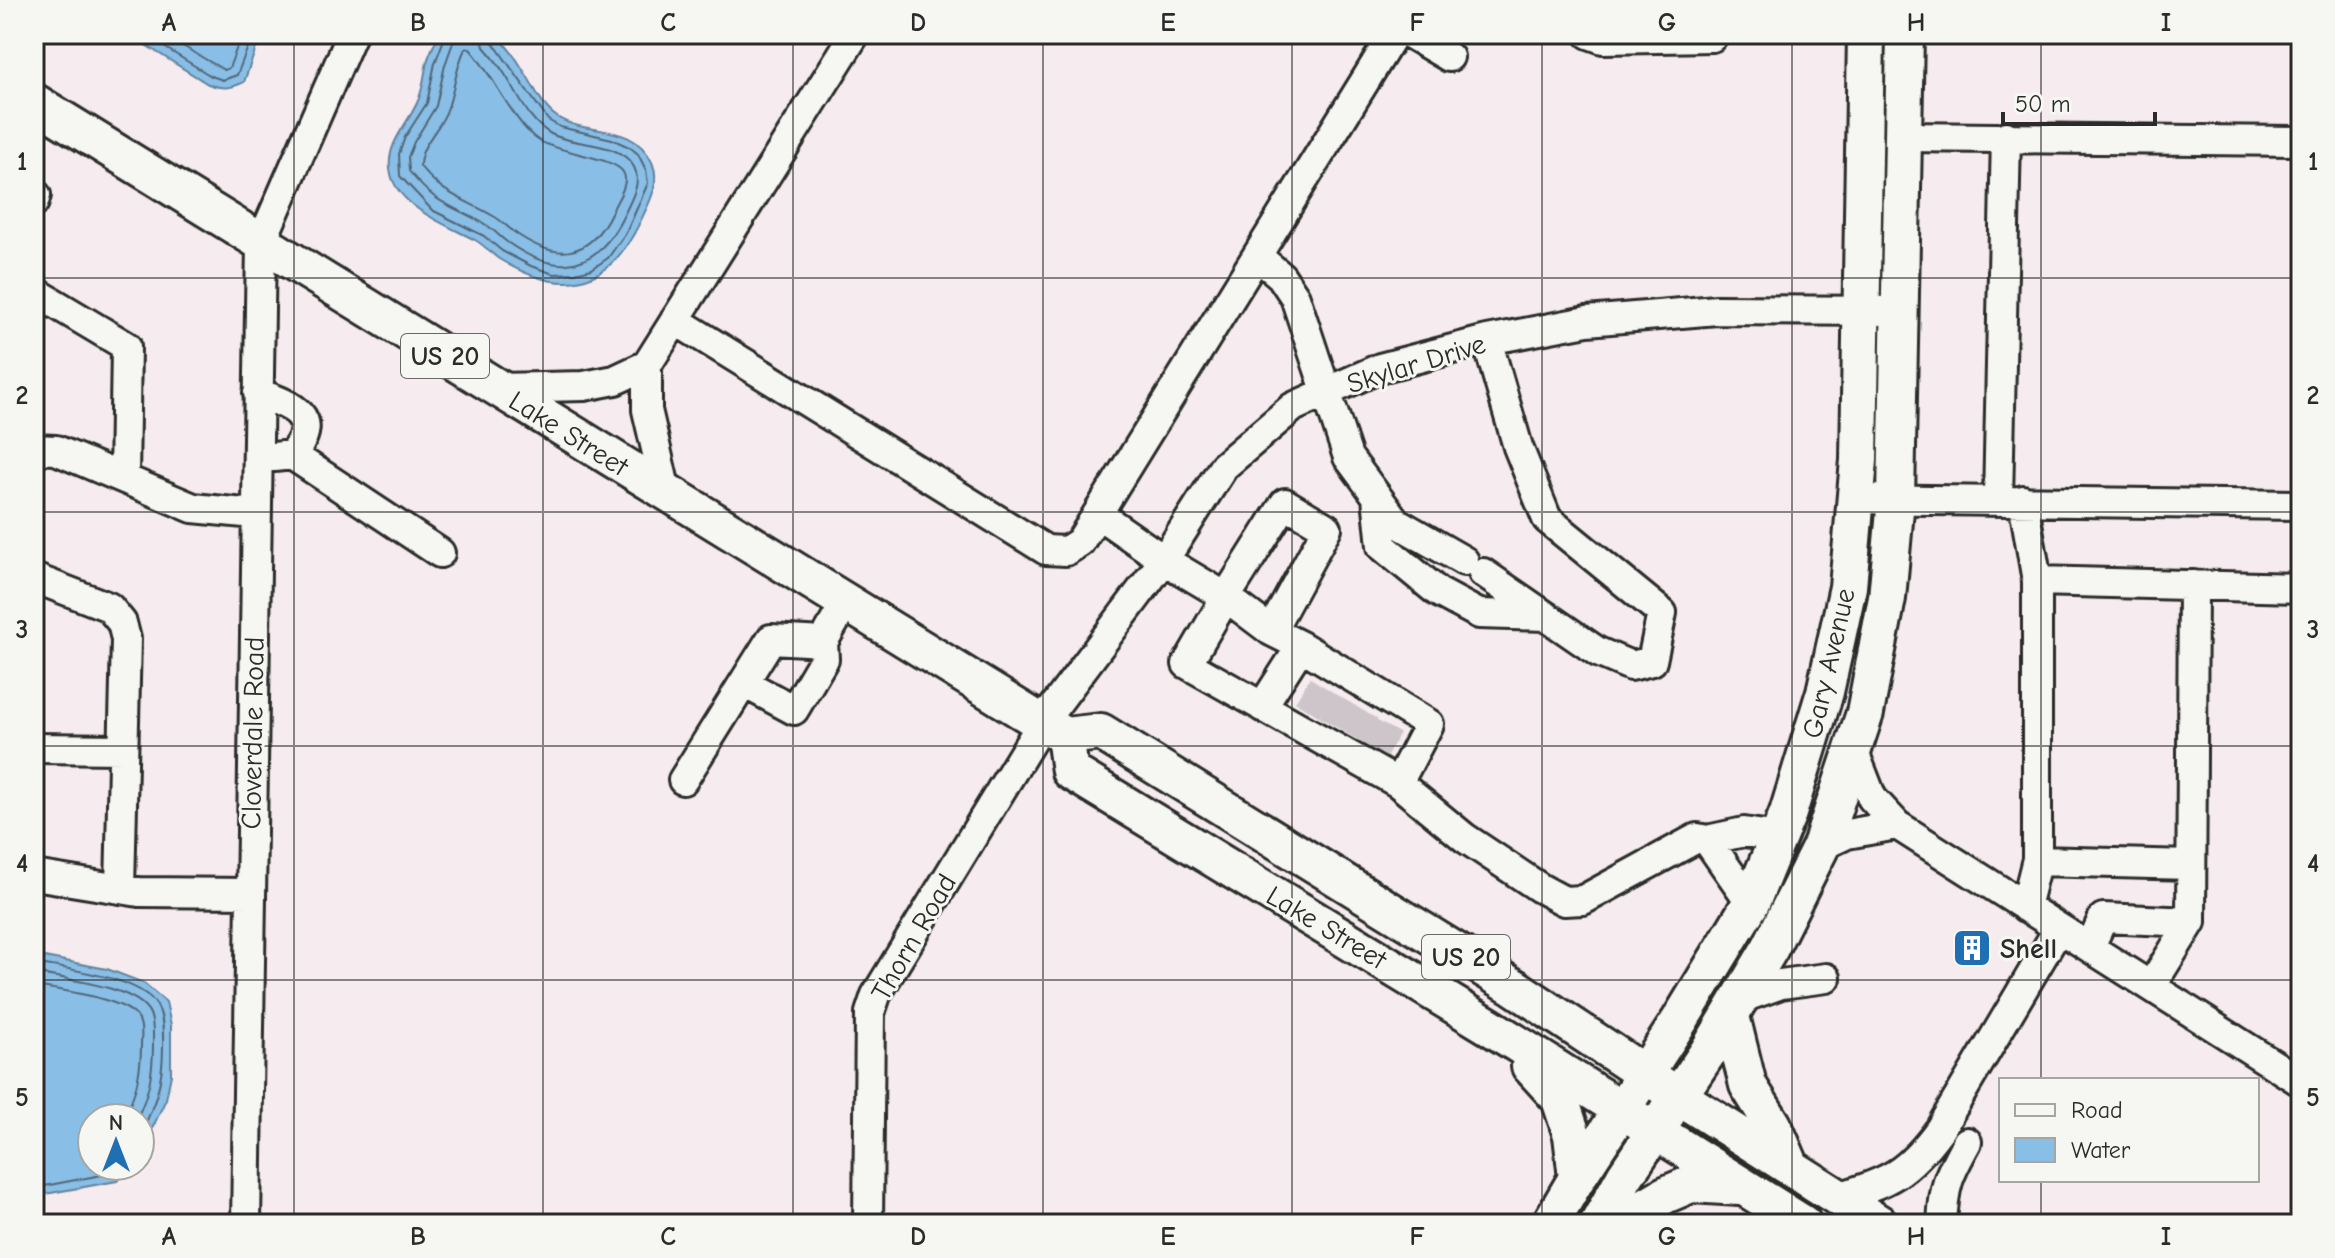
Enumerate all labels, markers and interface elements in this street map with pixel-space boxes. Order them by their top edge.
text: A [162,8,177,38]
text: B [410,8,426,38]
text: C [660,8,676,38]
text: D [910,8,926,38]
text: E [1160,8,1176,38]
text: F [1409,8,1425,38]
text: G [1658,8,1676,38]
text: H [1907,8,1925,38]
text: I [2161,8,2171,38]
scale bar [2003,76,2155,126]
text: 50 m [2015,90,2071,118]
text: 1 [17,147,27,177]
text: 1 [2308,147,2318,177]
street label: Skylar Drive [1343,328,1489,400]
road number: US 20 [401,334,489,378]
text: 2 [16,381,28,411]
text: 2 [2307,381,2319,411]
street label: Lake Street [503,385,635,484]
street label: Gary Avenue [1796,585,1862,741]
text: 3 [16,615,28,645]
text: 3 [2307,615,2319,645]
street label: Cloverdale Road [235,636,271,830]
text: 4 [16,849,28,879]
text: 4 [2307,849,2319,879]
street label: Thorn Road [865,869,963,1006]
street label: Lake Street [1261,880,1393,977]
building icon: Shell [1951,927,1993,969]
place label: Shell [2000,933,2057,965]
road number: US 20 [1422,935,1510,979]
legend [1999,1078,2259,1182]
text: 5 [15,1083,29,1113]
text: 5 [2306,1083,2320,1113]
text: Road [2071,1096,2123,1124]
north arrow [76,1102,156,1182]
text: N [109,1110,123,1136]
text: Water [2071,1136,2131,1164]
text: A [162,1222,177,1252]
text: B [410,1222,426,1252]
text: C [660,1222,676,1252]
text: D [910,1222,926,1252]
text: E [1160,1222,1176,1252]
text: F [1409,1222,1425,1252]
text: G [1658,1222,1676,1252]
text: H [1907,1222,1925,1252]
text: I [2161,1222,2171,1252]

